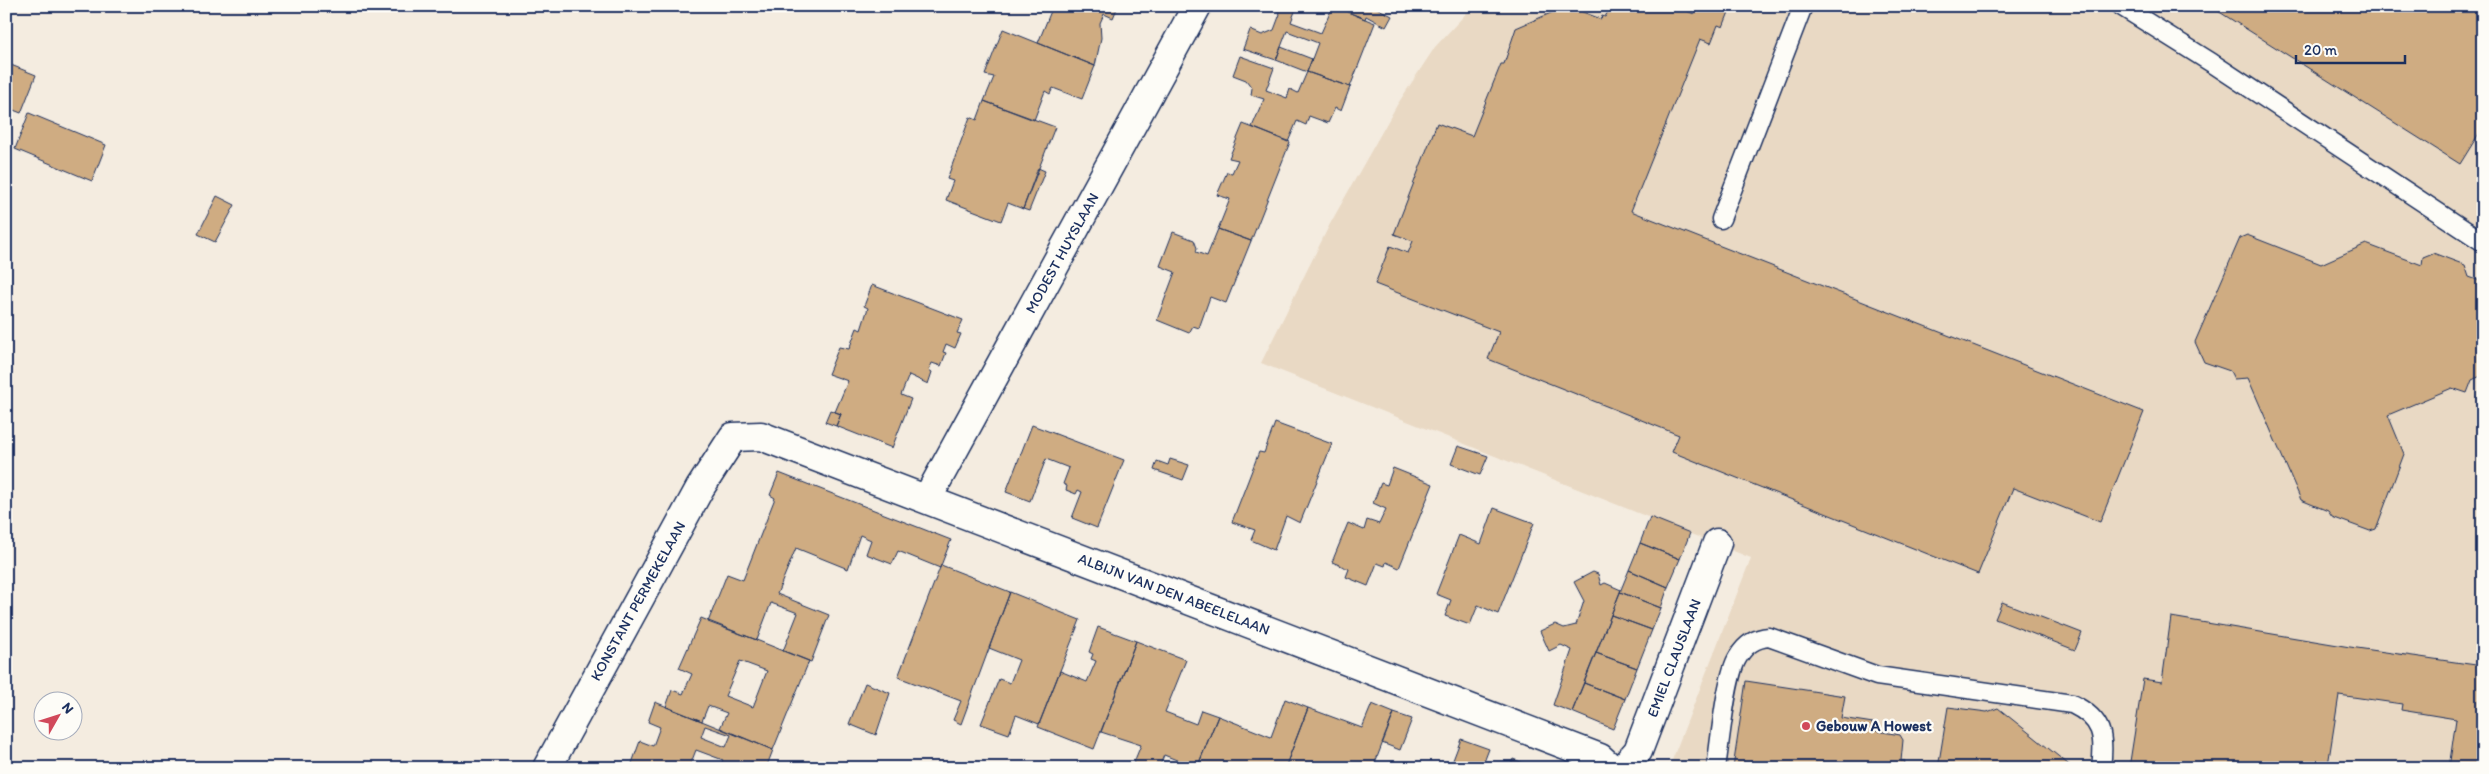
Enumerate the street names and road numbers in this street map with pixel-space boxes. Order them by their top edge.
street label: MODEST HUYSLAAN [1021,190,1103,316]
street label: KONSTANT PERMEKELAAN [587,518,689,684]
street label: ALBIJN VAN DEN ABEELELAAN [1076,549,1272,639]
street label: EMIEL CLAUSLAAN [1643,596,1705,720]

